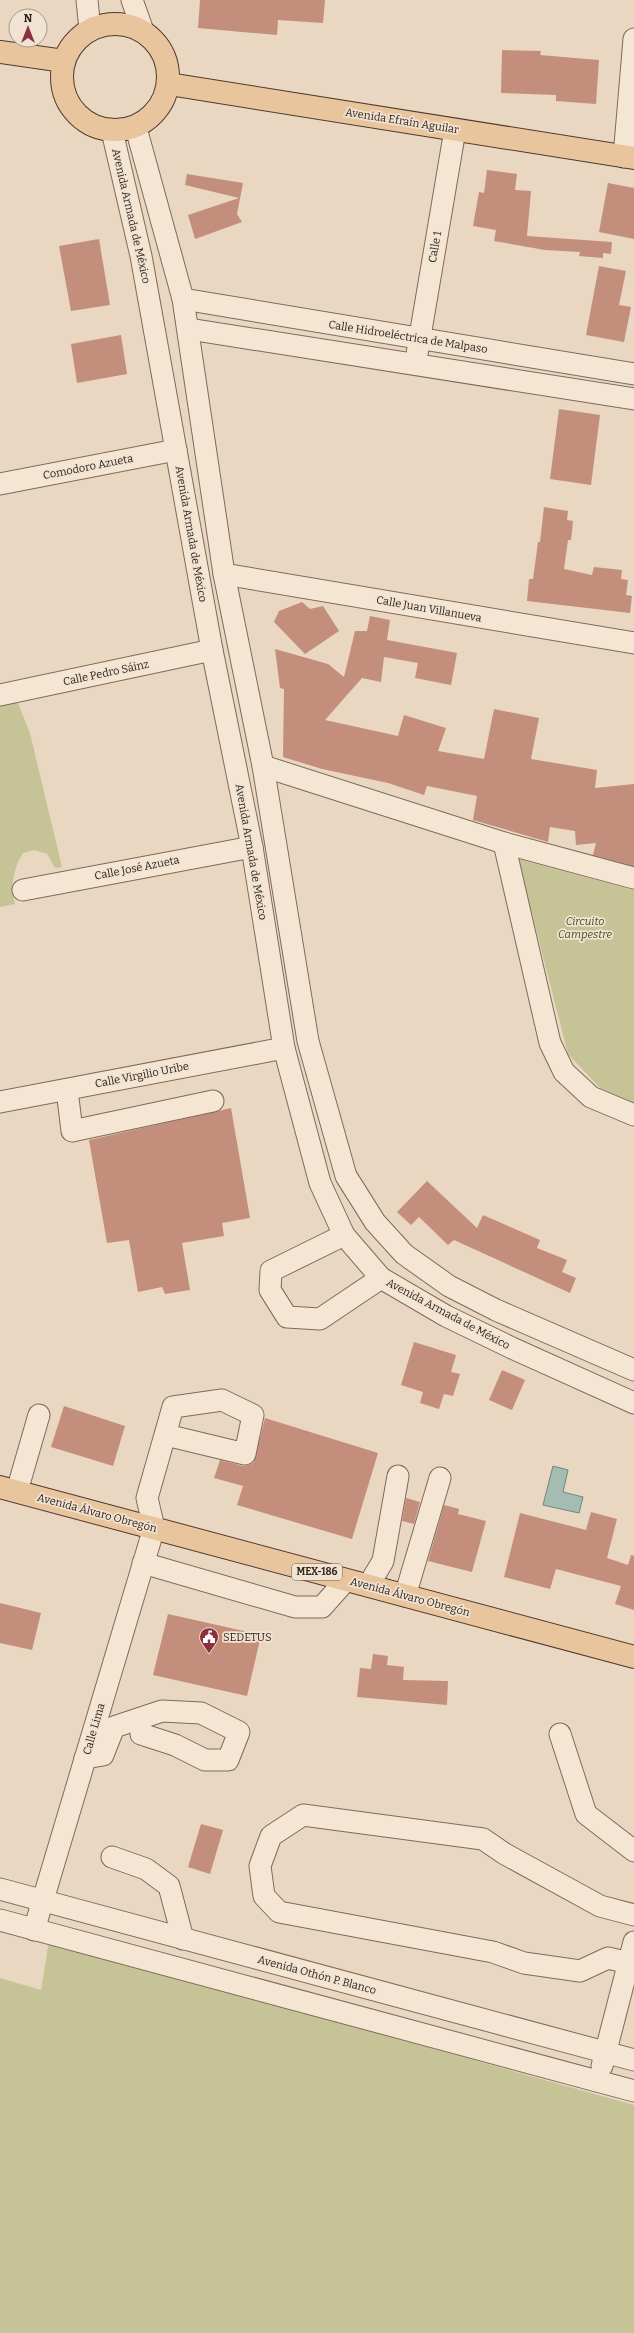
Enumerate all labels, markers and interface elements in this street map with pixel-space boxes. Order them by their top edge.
north arrow [8,8,48,48]
text: N [24,12,33,25]
street label: Avenida Efraín Aguilar [344,106,460,136]
street label: Avenida Armada de México [109,147,153,285]
street label: Calle 1 [426,230,444,264]
street label: Calle Hidroeléctrica de Malpaso [327,318,489,356]
street label: Comodoro Azueta [42,452,134,482]
street label: Avenida Armada de México [173,465,209,603]
street label: Calle Juan Villanueva [375,593,483,625]
street label: Calle Pedro Sáinz [62,658,150,688]
street label: Avenida Armada de México [233,783,269,921]
street label: Calle José Azueta [93,853,181,883]
park label: Circuito Campestre [558,915,612,941]
street label: Calle Virgilio Uribe [94,1060,190,1090]
street label: Avenida Armada de México [384,1276,512,1352]
street label: Avenida Álvaro Obregón [36,1490,159,1535]
road number: MEX-186 [292,1564,342,1580]
street label: Avenida Álvaro Obregón [349,1574,472,1619]
public building icon: SEDETUS [198,1626,220,1654]
place label: SEDETUS [223,1631,272,1644]
street label: Calle Lima [80,1702,108,1756]
street label: Avenida Othón P. Blanco [256,1953,378,1997]

